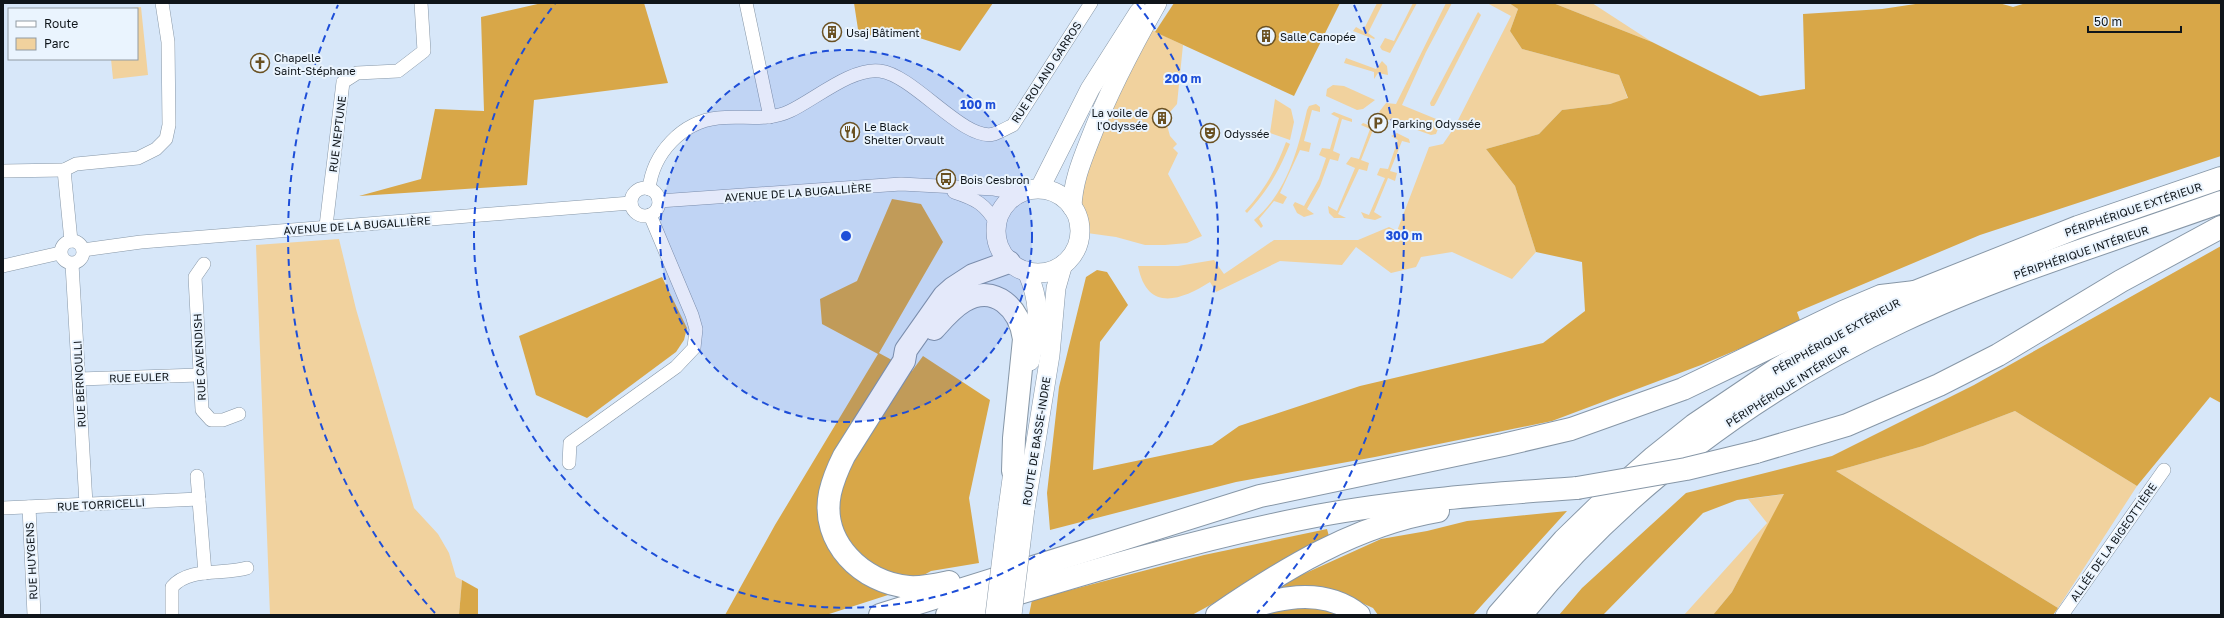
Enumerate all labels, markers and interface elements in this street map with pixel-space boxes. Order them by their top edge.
legend [8,8,138,60]
scale bar [2088,8,2181,34]
text: 50 m [2094,14,2122,29]
text: Route [44,16,78,31]
street label: RUE ROLAND GARROS [1008,19,1084,125]
building icon: Usaj Bâtiment [821,21,843,43]
building icon: Salle Canopée [1255,25,1277,47]
place label: Usaj Bâtiment [846,26,920,39]
place label: Salle Canopée [1280,30,1356,43]
text: Parc [44,36,70,51]
place label: Chapelle Saint-Stéphane [274,51,356,77]
church icon: Chapelle Saint-Stéphane [249,52,271,74]
text: 200 m [1165,71,1201,86]
street label: RUE NEPTUNE [326,95,348,173]
text: 100 m [960,97,996,112]
place label: La voile de l'Odyssée [1091,106,1148,132]
building icon: La voile de l'Odyssée [1151,107,1173,129]
parking icon: Parking Odyssée [1367,112,1389,134]
place label: Parking Odyssée [1392,117,1481,130]
place label: Le Black Shelter Orvault [864,120,944,146]
restaurant icon: Le Black Shelter Orvault [839,121,861,143]
theatre icon: Odyssée [1199,122,1221,144]
place label: Odyssée [1224,127,1270,140]
bus stop icon: Bois Cesbron [935,168,957,190]
place label: Bois Cesbron [960,173,1030,186]
street label: PÉRIPHÉRIQUE EXTÉRIEUR [2063,179,2203,239]
street label: AVENUE DE LA BUGALLIÈRE [724,180,872,204]
street label: AVENUE DE LA BUGALLIÈRE [283,213,431,237]
street label: PÉRIPHÉRIQUE INTÉRIEUR [2012,223,2150,281]
text: 300 m [1386,228,1422,243]
centre of rings [839,229,853,243]
street label: PÉRIPHÉRIQUE EXTÉRIEUR [1770,295,1902,377]
street label: RUE CAVENDISH [190,313,208,401]
street label: RUE BERNOULLI [70,340,88,428]
street label: PÉRIPHÉRIQUE INTÉRIEUR [1723,343,1851,429]
street label: RUE EULER [109,369,169,385]
street label: ROUTE DE BASSE-INDRE [1019,375,1053,506]
street label: ALLÉE DE LA BIGEOTTIÈRE [2067,480,2159,604]
street label: RUE TORRICELLI [57,495,145,513]
street label: RUE HUYGENS [22,522,40,600]

